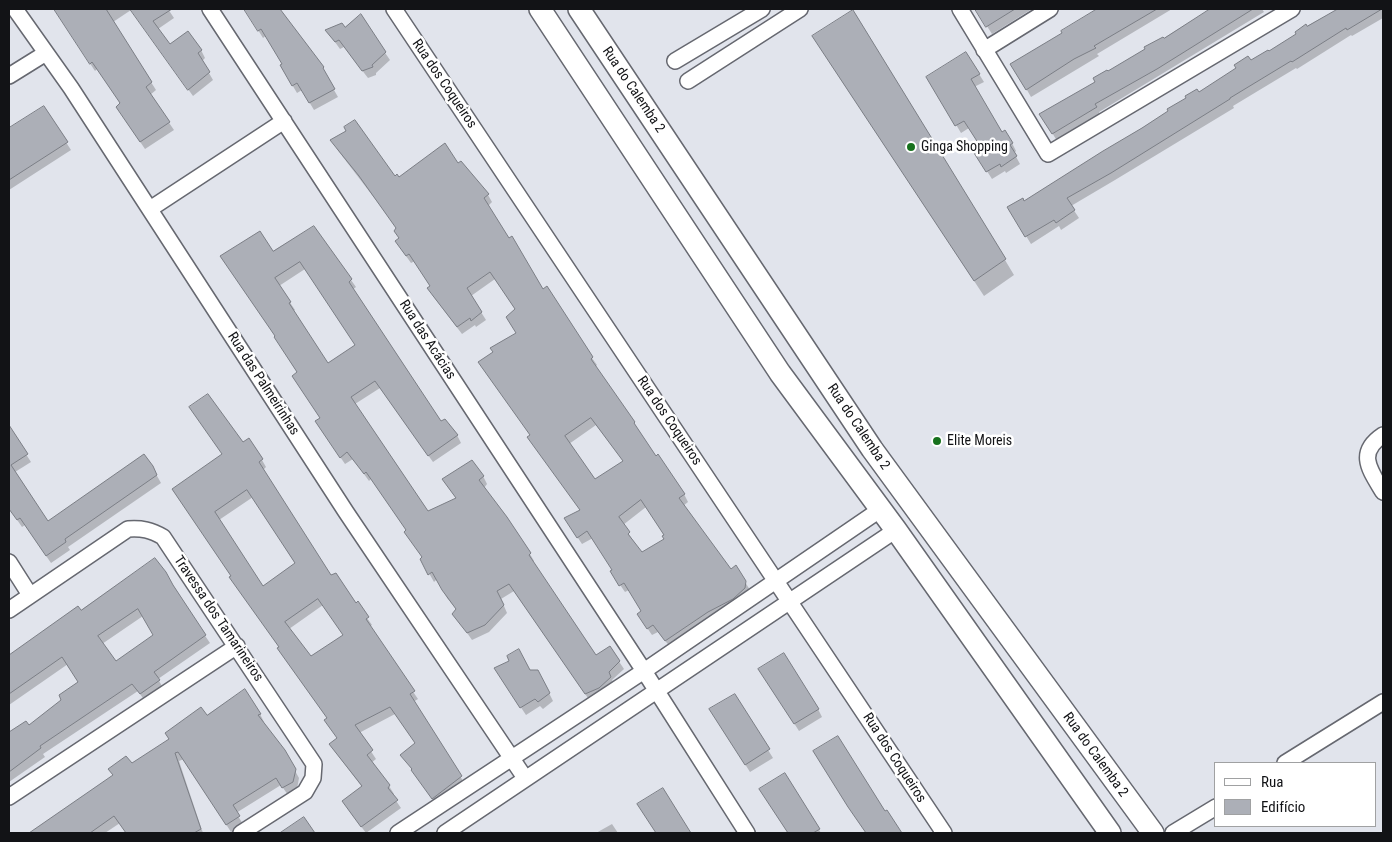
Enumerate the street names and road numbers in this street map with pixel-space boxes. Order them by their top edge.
street label: Rua dos Coqueiros [408,36,480,132]
street label: Rua do Calemba 2 [598,44,668,136]
street label: Rua das Acácias [395,297,459,383]
street label: Rua das Palmeirinhas [223,329,303,439]
street label: Rua dos Coqueiros [633,373,705,469]
street label: Rua do Calemba 2 [823,381,893,473]
street label: Travessa dos Tamarineiros [170,553,266,685]
street label: Rua dos Coqueiros [859,710,929,806]
street label: Rua do Calemba 2 [1059,710,1131,800]

